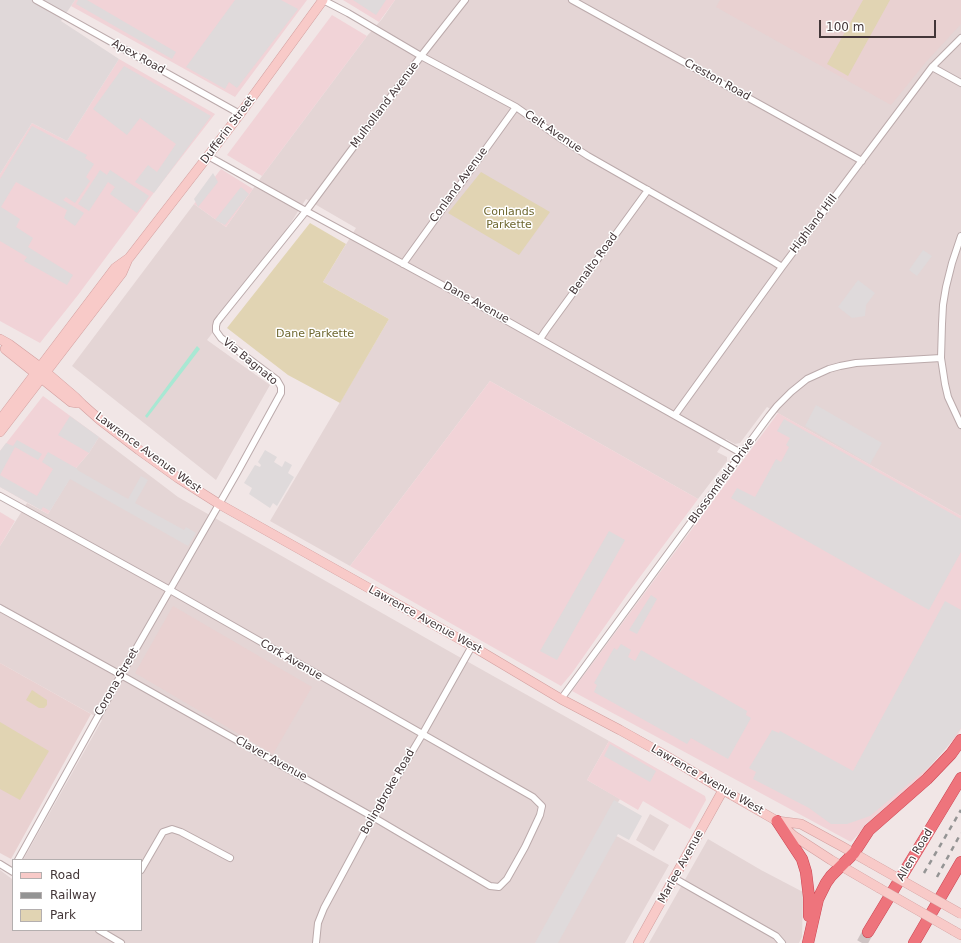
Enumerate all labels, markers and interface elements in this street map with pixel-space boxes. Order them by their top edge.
scale bar [821,12,938,38]
text: 100 m [826,20,864,34]
street label: Apex Road [109,37,167,77]
street label: Creston Road [682,56,752,104]
street label: Mulholland Avenue [348,59,422,151]
street label: Dufferin Street [198,94,258,166]
street label: Celt Avenue [522,108,584,156]
street label: Conland Avenue [427,145,491,225]
street label: Highland Hill [788,192,840,256]
park label: Conlands Parkette [484,205,534,231]
street label: Benalto Road [567,231,621,297]
street label: Dane Avenue [441,279,511,327]
park label: Dane Parkette [276,327,354,341]
street label: Via Bagnato [220,336,280,388]
street label: Lawrence Avenue West [93,410,203,496]
street label: Blossomfield Drive [686,436,758,526]
street label: Lawrence Avenue West [366,583,484,657]
street label: Cork Avenue [258,637,324,683]
street label: Corona Street [92,646,142,718]
street label: Claver Avenue [233,734,309,784]
street label: Lawrence Avenue West [648,742,766,818]
street label: Bolingbroke Road [358,747,418,837]
street label: Allen Road [894,827,936,883]
street label: Marlee Avenue [655,828,707,906]
legend [12,859,142,931]
text: Road [50,868,80,882]
text: Railway [50,888,96,902]
text: Park [50,908,76,922]

